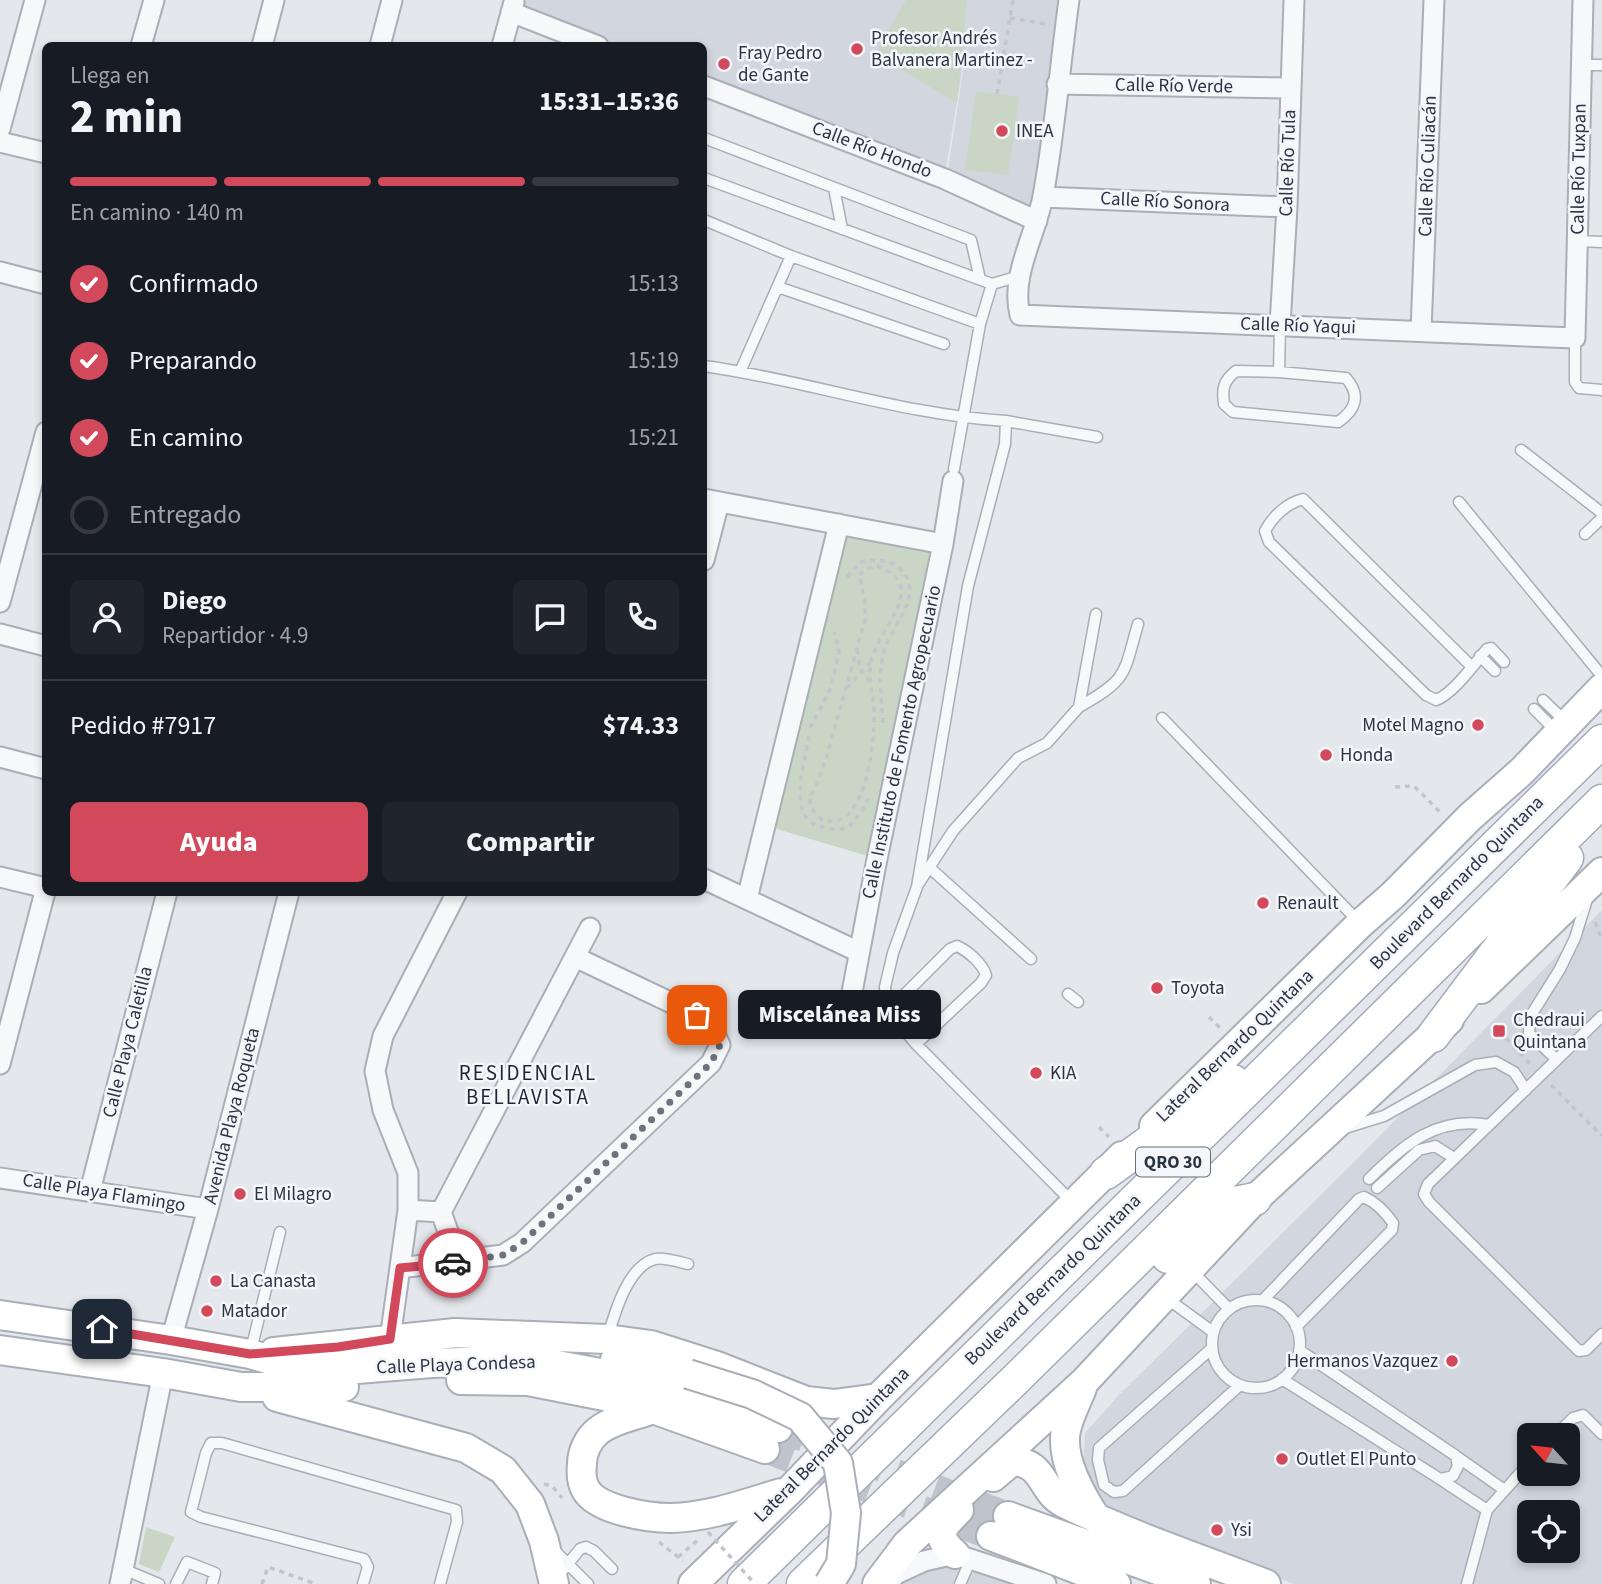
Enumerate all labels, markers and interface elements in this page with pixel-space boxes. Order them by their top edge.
place label: Profesor Andrés Balvanera Martinez - [871,25,1033,74]
place label: Fray Pedro de Gante [738,40,822,89]
marker: Profesor Andrés Balvanera Martinez - [849,41,865,57]
marker: Fray Pedro de Gante [716,56,732,72]
text: Llega en [70,59,150,92]
street label: Calle Río Verde [1115,71,1233,101]
text: 15:31–15:36 [539,83,679,120]
text: 2 min [70,85,183,150]
street label: Calle Río Culiacán [1412,95,1444,237]
street label: Calle Río Tuxpan [1564,103,1594,235]
street label: Calle Río Tula [1273,109,1303,217]
street label: Calle Río Hondo [808,115,936,185]
place label: INEA [1016,118,1054,145]
marker: INEA [994,123,1010,139]
street label: Calle Río Sonora [1099,185,1231,219]
text: En camino · 140 m [70,196,244,229]
icon: check [70,265,108,303]
text: Confirmado [129,265,258,302]
text: 15:13 [628,267,679,300]
street label: Calle Río Yaqui [1240,310,1356,342]
icon: check [70,342,108,380]
text: Preparando [129,342,257,379]
text: 15:19 [628,344,679,377]
icon: check [70,419,108,457]
text: En camino [129,419,243,456]
text: 15:21 [628,421,679,454]
text: Entregado [129,496,241,533]
button: person [70,580,144,654]
button: chat [513,580,587,654]
button: phone [605,580,679,654]
text: Diego [162,582,227,619]
street label: Calle Instituto de Fomento Agropecuario [856,583,948,901]
text: Repartidor · 4.9 [162,619,308,652]
text: Pedido #7917 [70,707,216,744]
text: $74.33 [603,707,679,744]
place label: Motel Magno [1362,712,1464,739]
marker: Motel Magno [1470,717,1486,733]
place label: Honda [1340,742,1393,769]
marker: Honda [1318,747,1334,763]
street label: Boulevard Bernardo Quintana [1364,790,1550,976]
button: Ayuda [70,802,368,882]
button: Compartir [382,802,679,882]
place label: Renault [1277,890,1339,917]
marker: Renault [1255,895,1271,911]
street label: Calle Playa Caletilla [96,963,160,1121]
street label: Lateral Bernardo Quintana [1150,963,1320,1129]
place label: Toyota [1171,975,1225,1002]
marker: Toyota [1149,980,1165,996]
pin [667,985,727,1045]
callout: Miscelánea Miss [739,990,942,1040]
icon: bag [678,996,716,1034]
text: Miscelánea Miss [758,998,921,1031]
place label: Chedraui Quintana [1513,1007,1587,1056]
marker: Chedraui Quintana [1491,1023,1507,1039]
street label: Avenida Playa Roqueta [197,1025,267,1207]
district label: RESIDENCIAL BELLAVISTA [459,1058,597,1112]
place label: KIA [1050,1060,1077,1087]
marker: KIA [1028,1065,1044,1081]
road number: QRO 30 [1136,1148,1210,1176]
street label: Calle Playa Flamingo [21,1167,187,1219]
place label: El Milagro [254,1181,332,1208]
marker: El Milagro [232,1186,248,1202]
street label: Boulevard Bernardo Quintana [958,1188,1148,1372]
courier [418,1228,488,1298]
icon: car [434,1244,472,1282]
place label: La Canasta [230,1268,316,1295]
marker: La Canasta [208,1273,224,1289]
place label: Matador [221,1298,288,1325]
pin [72,1299,132,1359]
marker: Matador [199,1303,215,1319]
icon: home [83,1310,121,1348]
place label: Hermanos Vazquez [1287,1348,1438,1375]
street label: Calle Playa Condesa [376,1349,536,1381]
marker: Hermanos Vazquez [1444,1353,1460,1369]
street label: Lateral Bernardo Quintana [748,1361,916,1529]
north arrow [1517,1423,1580,1486]
map controls [1517,1423,1580,1563]
place label: Outlet El Punto [1296,1446,1416,1473]
marker: Outlet El Punto [1274,1451,1290,1467]
button: locate [1517,1500,1580,1563]
place label: Ysi [1230,1517,1252,1544]
marker: Ysi [1209,1522,1225,1538]

